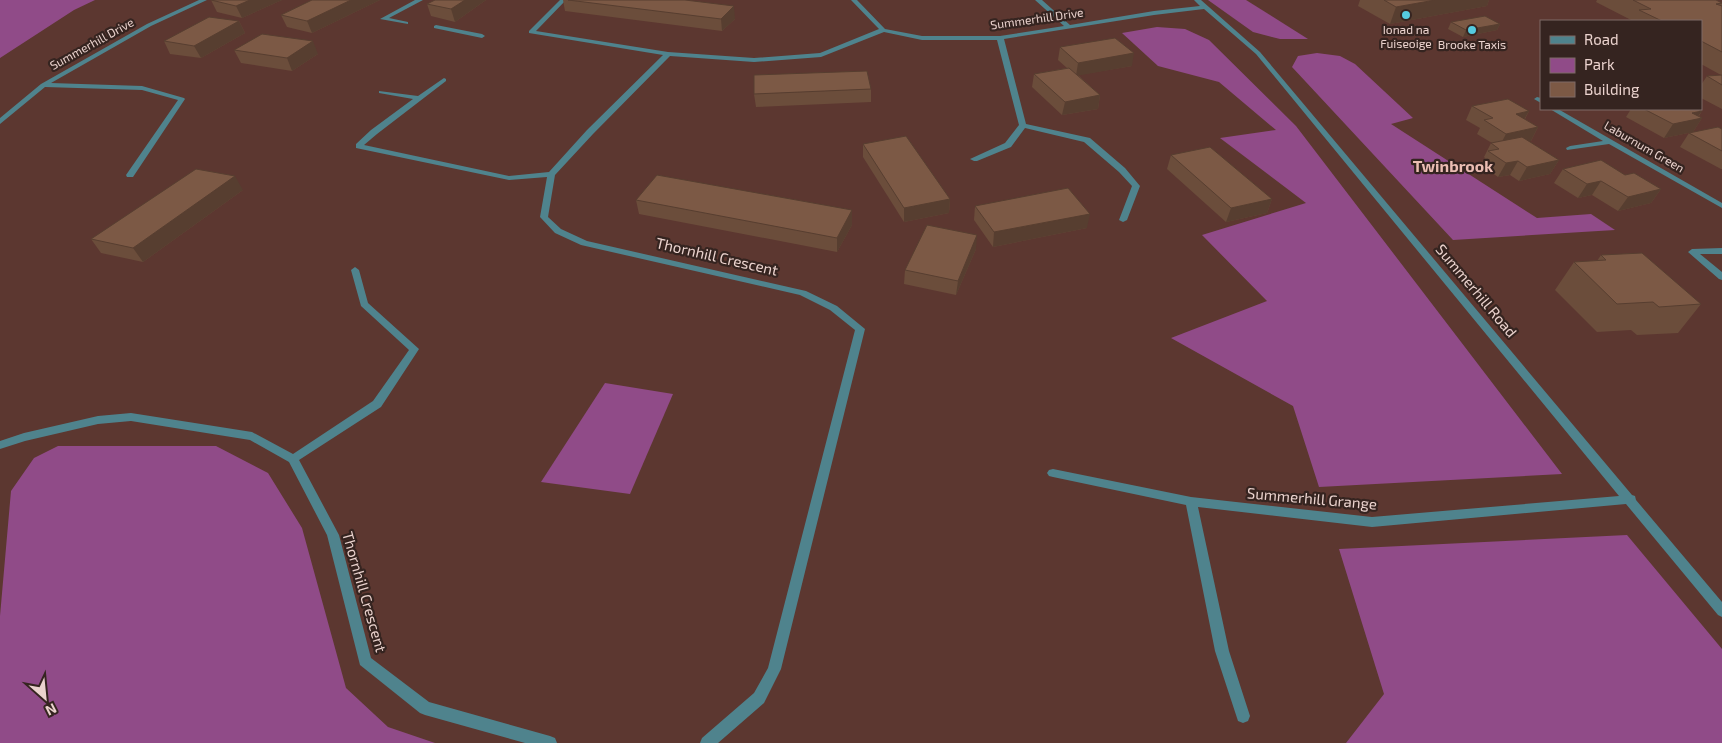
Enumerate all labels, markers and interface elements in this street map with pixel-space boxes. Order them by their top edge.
street label: Summerhill Drive [989,5,1084,31]
marker: Ionad na Fuiseoige [1400,9,1412,21]
street label: Summerhill Drive [47,14,136,72]
legend [1540,20,1702,110]
place label: Ionad na Fuiseoige [1380,22,1432,50]
marker: Brooke Taxis [1466,24,1478,36]
text: Road [1584,30,1619,48]
place label: Brooke Taxis [1438,37,1506,51]
text: Park [1584,55,1615,73]
text: Building [1584,80,1640,98]
street label: Laburnum Green [1602,117,1687,175]
district label: Twinbrook [1413,156,1493,175]
street label: Thornhill Crescent [654,233,780,279]
street label: Summerhill Road [1433,240,1521,341]
street label: Summerhill Grange [1246,483,1378,513]
street label: Thornhill Crescent [339,529,391,654]
north arrow [20,673,70,723]
text: N [43,700,59,720]

